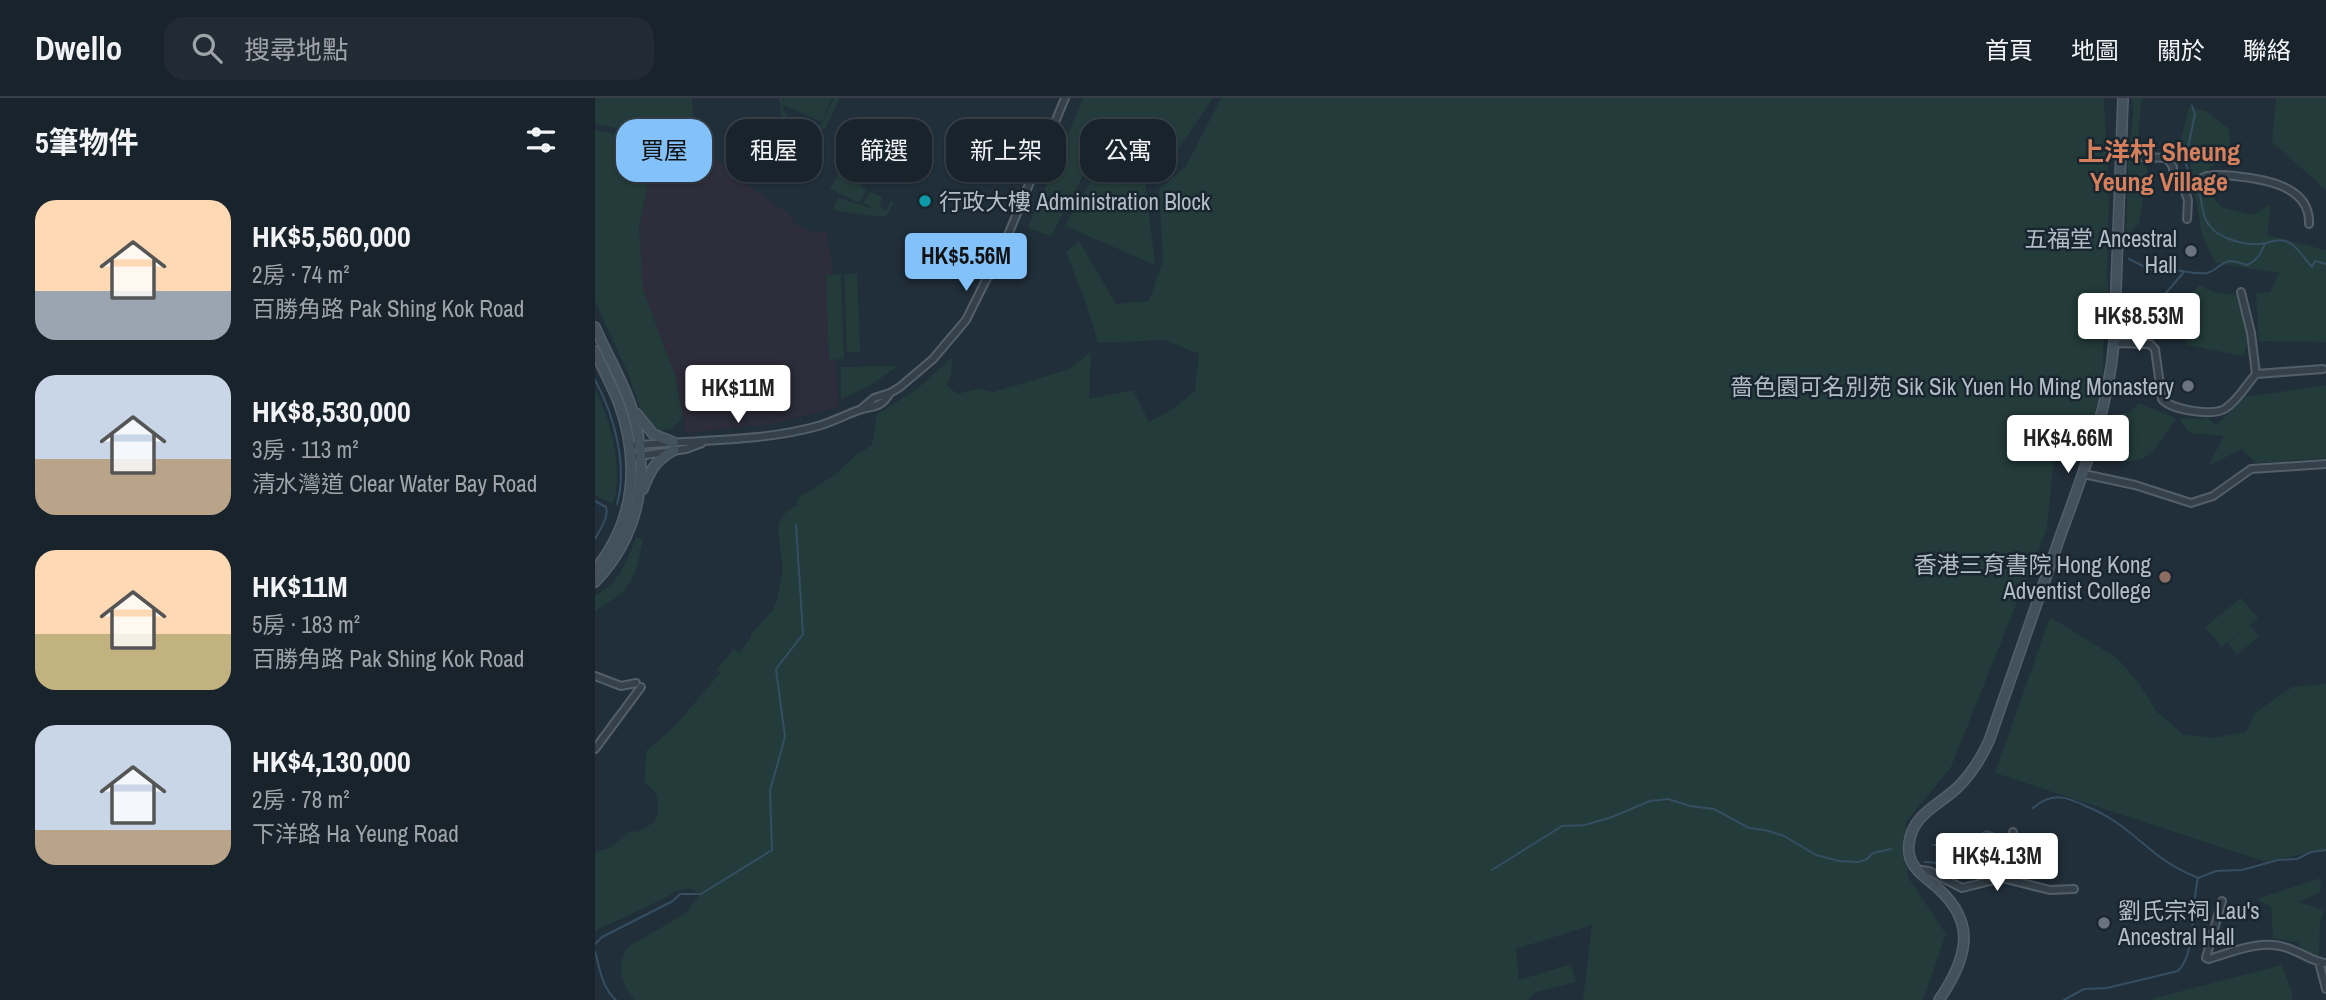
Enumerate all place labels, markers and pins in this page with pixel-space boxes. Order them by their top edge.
place label: 行政大樓 Administration Block [939,186,1211,217]
marker: 行政大樓 Administration Block [917,193,933,209]
place label: 五福堂 Ancestral Hall [2024,223,2177,280]
pin: HK$5.56M [894,234,1038,293]
marker: 五福堂 Ancestral Hall [2183,243,2199,259]
pin: HK$8.53M [2067,294,2211,353]
pin: HK$11M [681,366,795,425]
place label: 嗇色園可名別苑 Sik Sik Yuen Ho Ming Monastery [1730,371,2175,402]
marker: 嗇色園可名別苑 Sik Sik Yuen Ho Ming Monastery [2180,378,2196,394]
pin: HK$4.66M [1996,416,2140,475]
place label: 香港三育書院 Hong Kong Adventist College [1913,549,2152,606]
marker: 香港三育書院 Hong Kong Adventist College [2157,569,2173,585]
pin: HK$4.13M [1925,834,2069,893]
place label: 劉氏宗祠 Lau's Ancestral Hall [2117,895,2260,952]
marker: 劉氏宗祠 Lau's Ancestral Hall [2096,915,2112,931]

